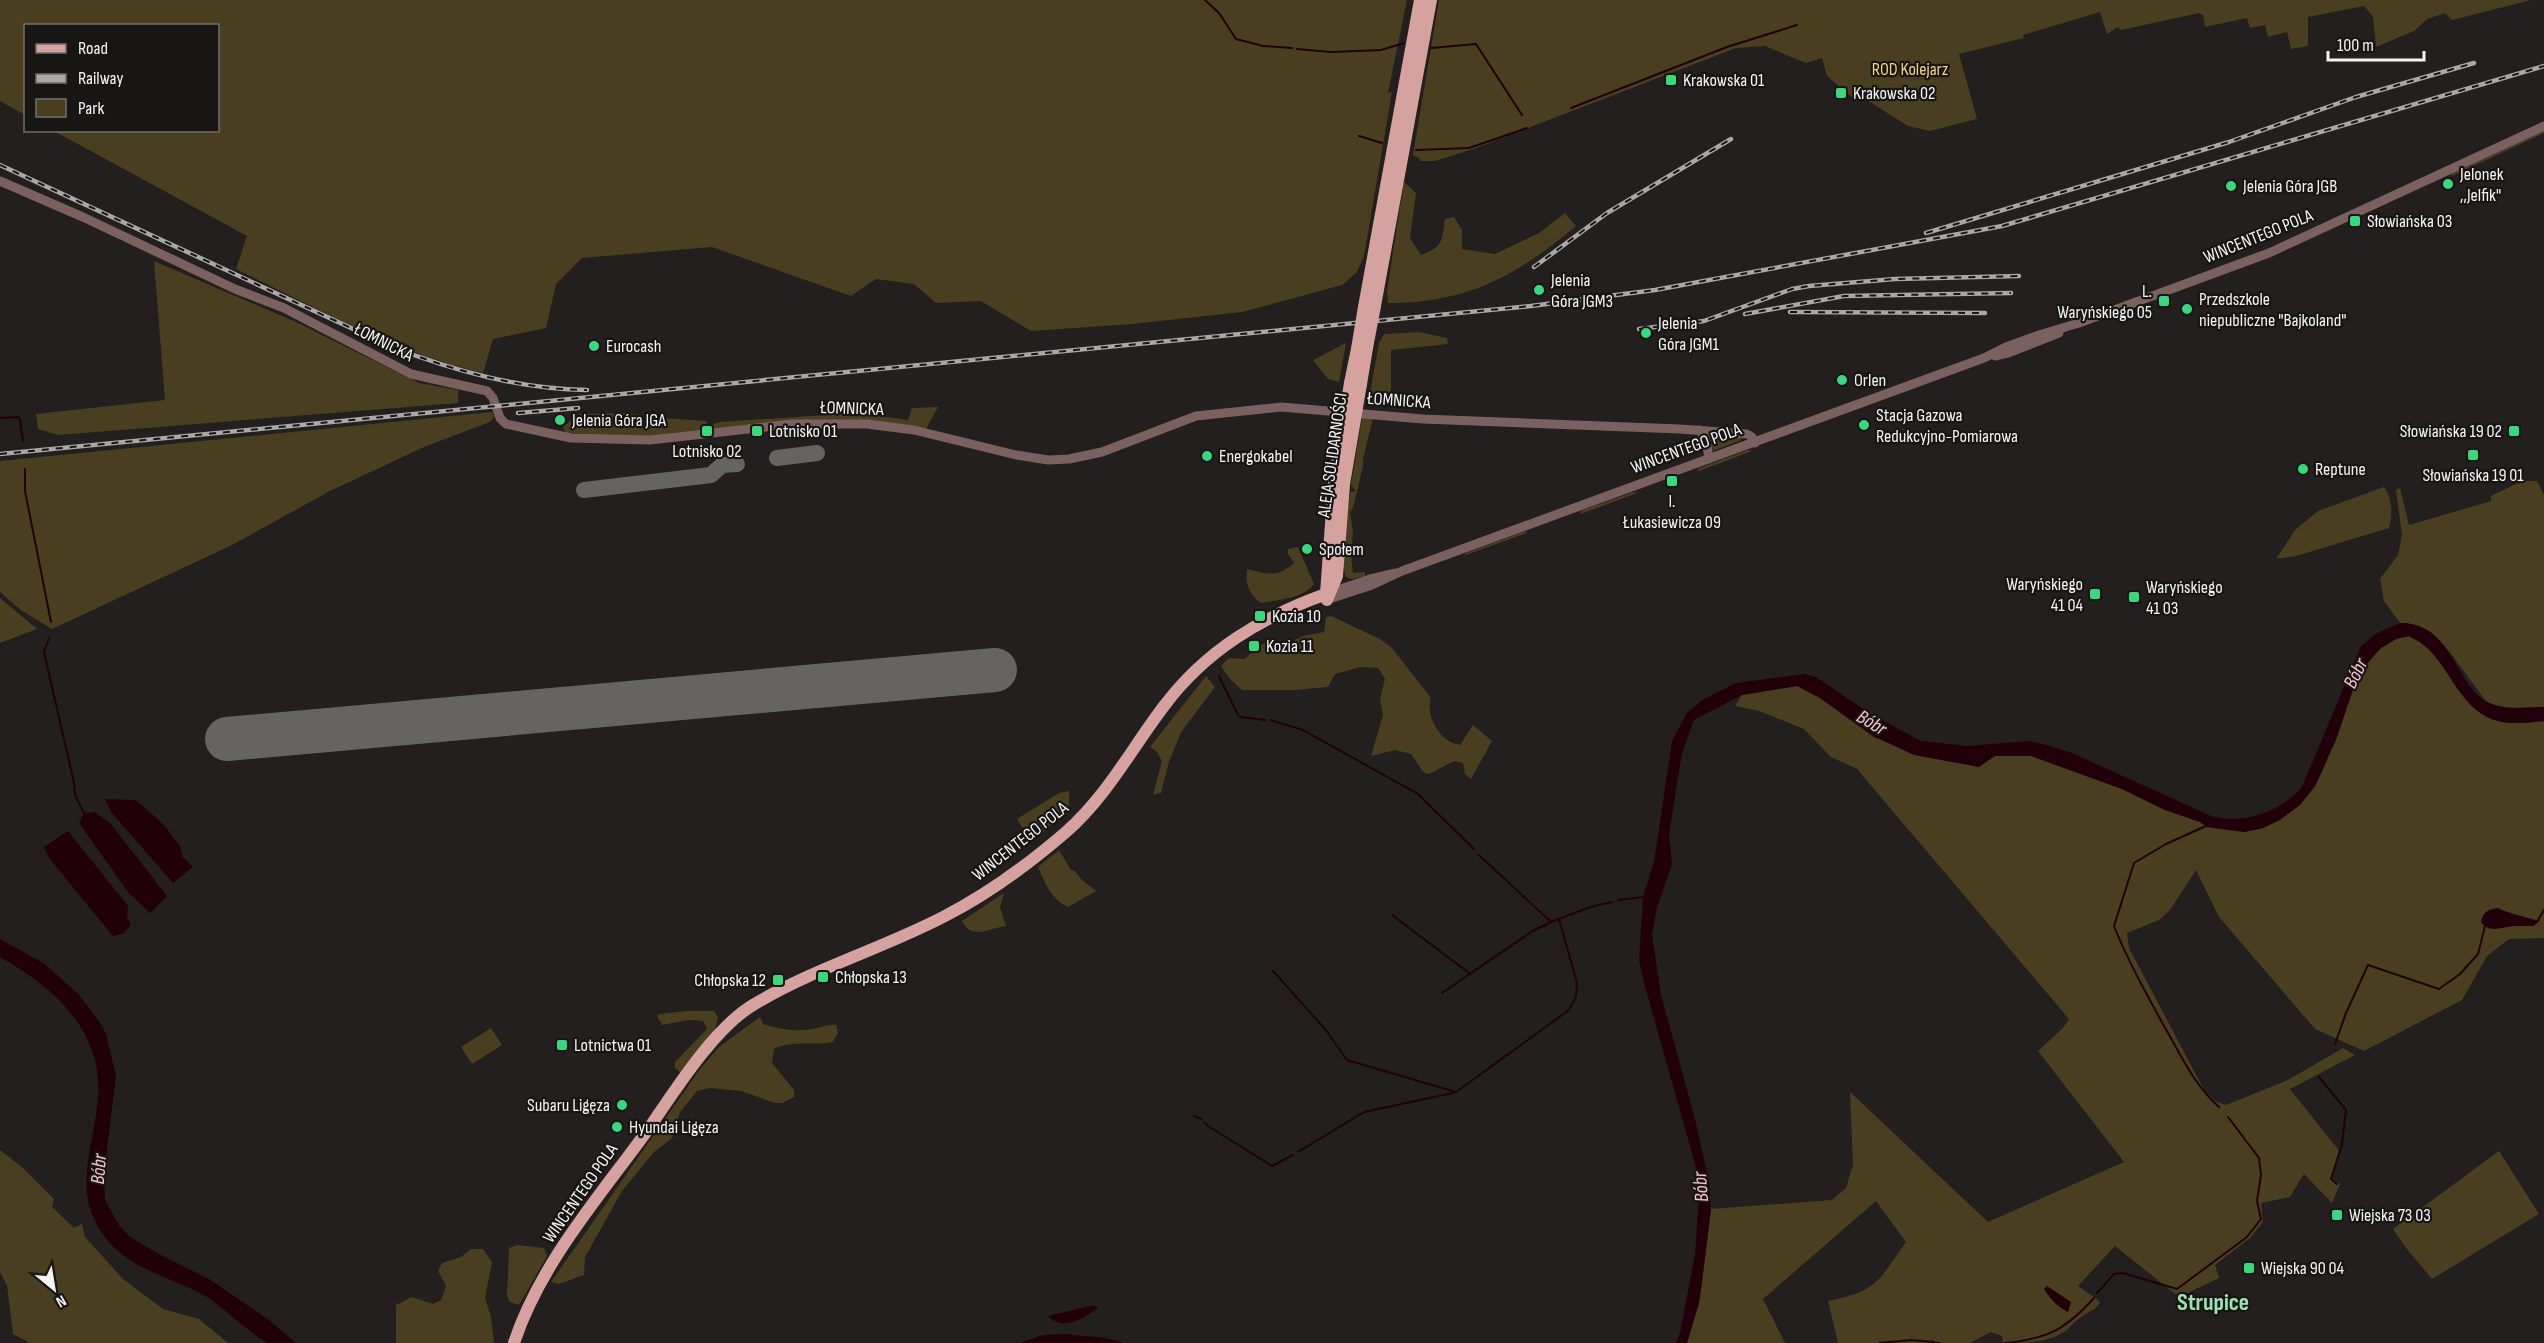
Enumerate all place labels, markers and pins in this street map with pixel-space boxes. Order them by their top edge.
place label: Krakowska 01 [1683,70,1765,91]
marker: Krakowska 01 [1664,73,1678,87]
place label: Krakowska 02 [1853,83,1936,104]
marker: Krakowska 02 [1834,86,1848,100]
place label: Jelonek ,,Jelfik" [2459,164,2504,206]
place label: Jelenia Góra JGB [2242,176,2337,197]
marker: Jelonek ,,Jelfik" [2441,177,2455,191]
marker: Jelenia Góra JGB [2224,179,2238,193]
place label: Słowiańska 03 [2367,211,2452,232]
marker: Słowiańska 03 [2348,214,2362,228]
place label: Jelenia Góra JGM3 [1550,270,1613,312]
place label: L. Waryńskiego 05 [2057,281,2152,323]
marker: Jelenia Góra JGM3 [1532,283,1546,297]
place label: Przedszkole niepubliczne "Bajkoland" [2199,289,2346,331]
marker: L. Waryńskiego 05 [2157,294,2171,308]
marker: Przedszkole niepubliczne "Bajkoland" [2180,302,2194,316]
place label: Jelenia Góra JGM1 [1657,313,1720,355]
marker: Jelenia Góra JGM1 [1639,326,1653,340]
place label: Eurocash [606,336,661,357]
marker: Eurocash [587,339,601,353]
place label: Orlen [1854,370,1886,391]
marker: Orlen [1835,373,1849,387]
place label: Stacja Gazowa Redukcyjno-Pomiarowa [1876,405,2018,447]
place label: Jelenia Góra JGA [571,410,666,431]
marker: Jelenia Góra JGA [553,413,567,427]
marker: Stacja Gazowa Redukcyjno-Pomiarowa [1857,418,1871,432]
place label: Lotnisko 01 [769,421,838,442]
place label: Słowiańska 19 02 [2400,421,2502,442]
marker: Lotnisko 02 [700,424,714,438]
marker: Lotnisko 01 [750,424,764,438]
marker: Słowiańska 19 02 [2507,424,2521,438]
place label: Lotnisko 02 [672,441,742,462]
place label: Energokabel [1219,446,1292,467]
marker: Słowiańska 19 01 [2466,448,2480,462]
marker: Energokabel [1200,449,1214,463]
place label: Reptune [2315,459,2366,480]
marker: Reptune [2296,462,2310,476]
place label: Słowiańska 19 01 [2422,465,2524,486]
marker: I. Łukasiewicza 09 [1665,474,1679,488]
place label: I. Łukasiewicza 09 [1622,491,1721,533]
place label: Społem [1319,539,1364,560]
marker: Społem [1300,542,1314,556]
place label: Waryńskiego 41 04 [2006,574,2083,616]
place label: Waryńskiego 41 03 [2146,577,2223,619]
marker: Waryńskiego 41 04 [2088,587,2102,601]
marker: Waryńskiego 41 03 [2127,590,2141,604]
place label: Kozia 10 [1272,606,1321,627]
marker: Kozia 10 [1253,609,1267,623]
place label: Kozia 11 [1266,636,1314,657]
marker: Kozia 11 [1247,639,1261,653]
place label: Chłopska 13 [835,967,907,988]
place label: Chłopska 12 [694,970,766,991]
marker: Chłopska 13 [816,970,830,984]
marker: Chłopska 12 [771,973,785,987]
place label: Lotnictwa 01 [574,1035,652,1056]
marker: Lotnictwa 01 [555,1038,569,1052]
place label: Subaru Ligęza [527,1095,610,1116]
marker: Subaru Ligęza [615,1098,629,1112]
place label: Hyundai Ligęza [629,1117,719,1138]
marker: Hyundai Ligęza [610,1120,624,1134]
place label: Wiejska 73 03 [2349,1205,2431,1226]
marker: Wiejska 73 03 [2330,1208,2344,1222]
place label: Wiejska 90 04 [2261,1258,2345,1279]
marker: Wiejska 90 04 [2242,1261,2256,1275]

